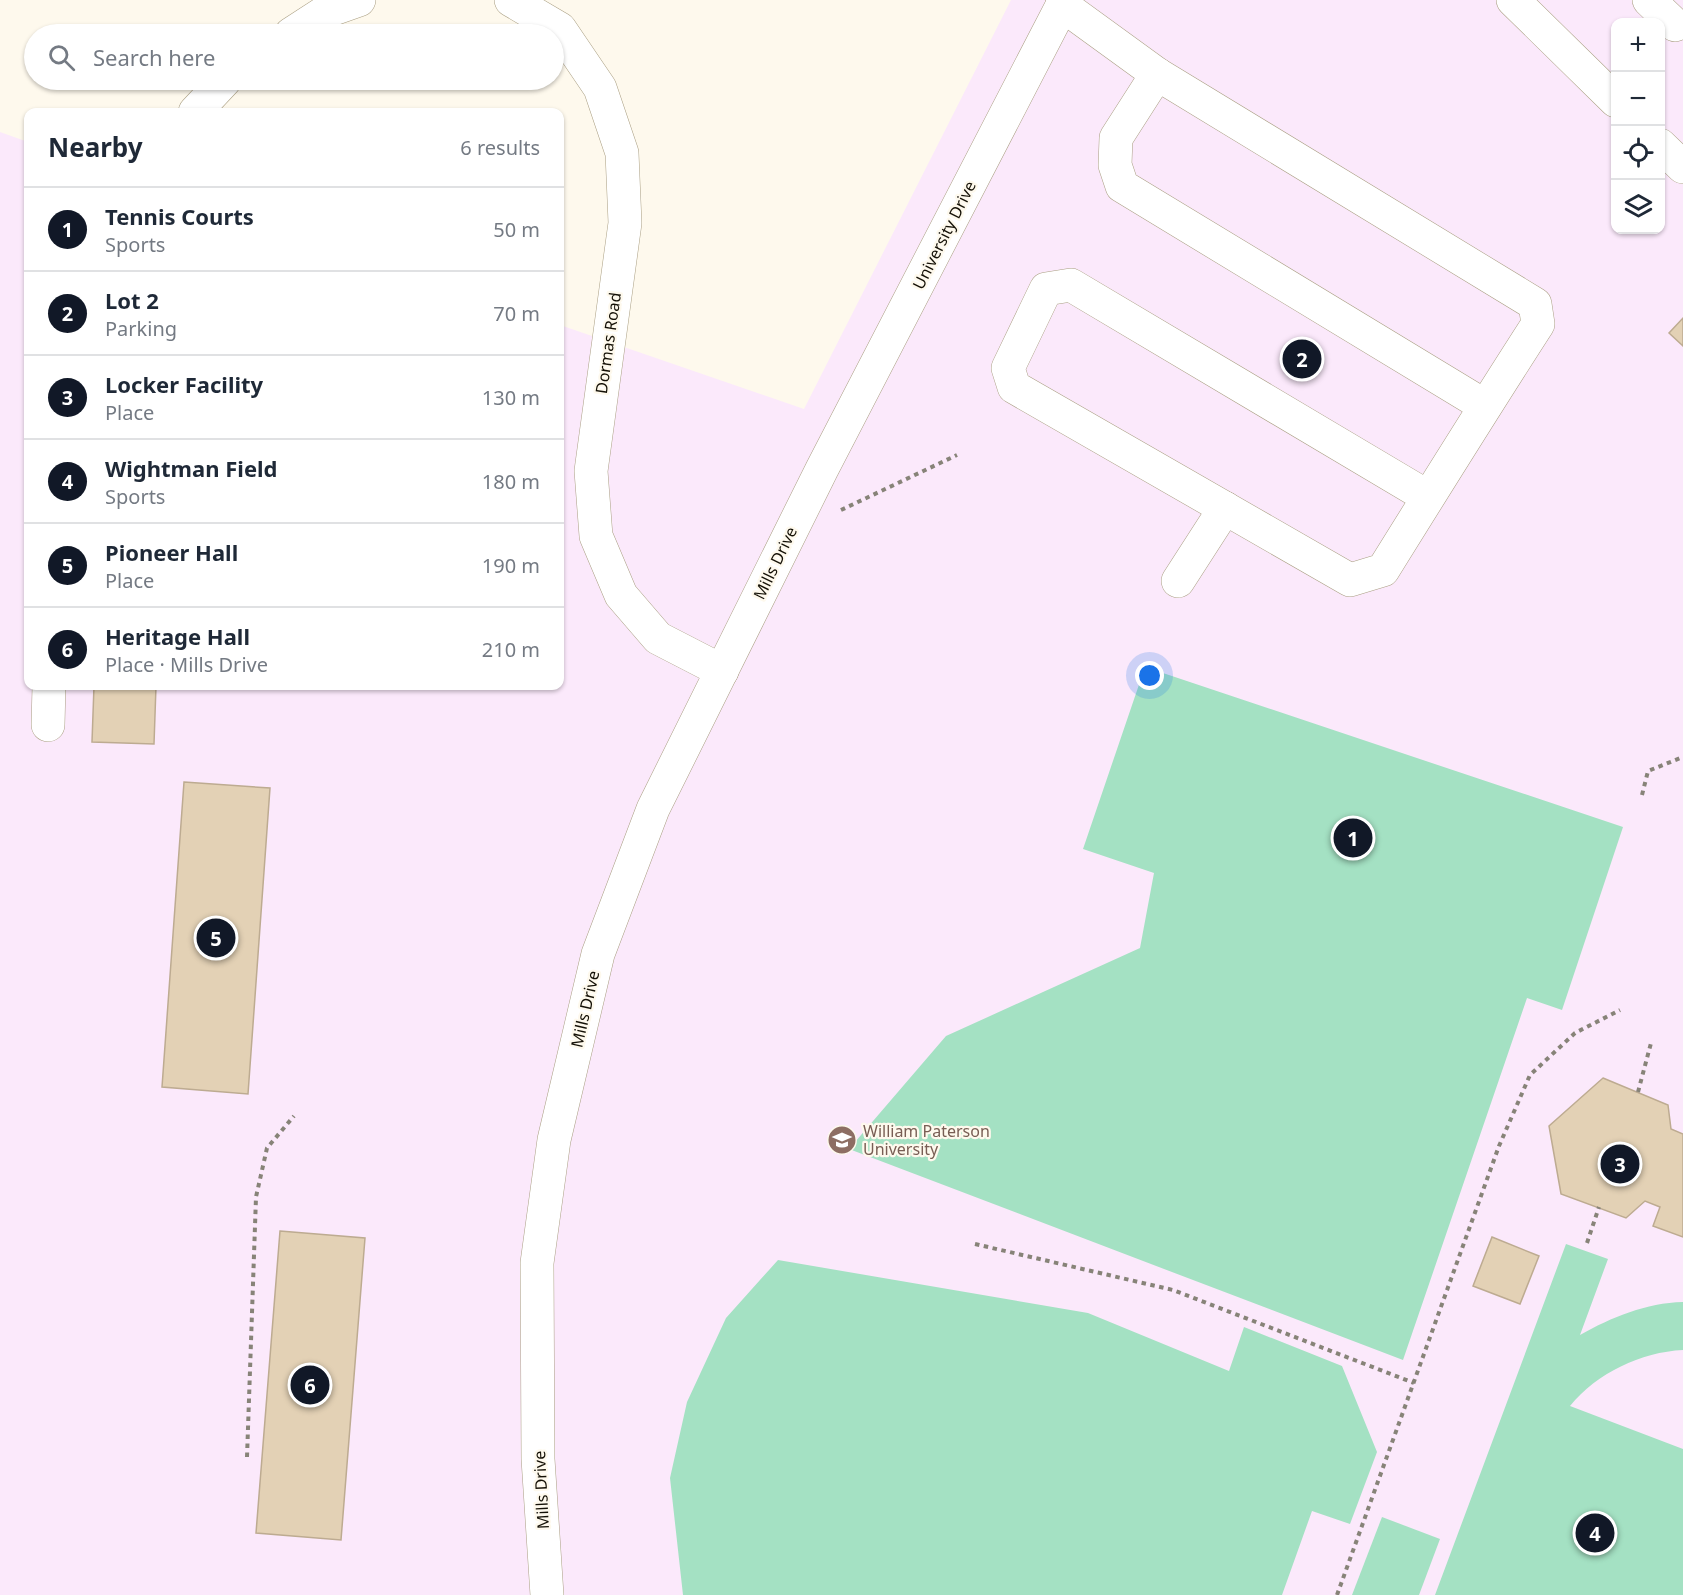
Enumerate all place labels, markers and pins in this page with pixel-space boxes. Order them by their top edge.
pin: 2 [1282,336,1322,382]
pin: 1 [1334,816,1372,860]
pin: 5 [196,916,236,960]
place label: William Paterson University [863,1120,990,1160]
school or university icon: William Paterson University [826,1124,858,1156]
pin: 3 [1600,1142,1640,1186]
pin: 6 [290,1362,330,1408]
pin: 4 [1576,1510,1614,1556]

